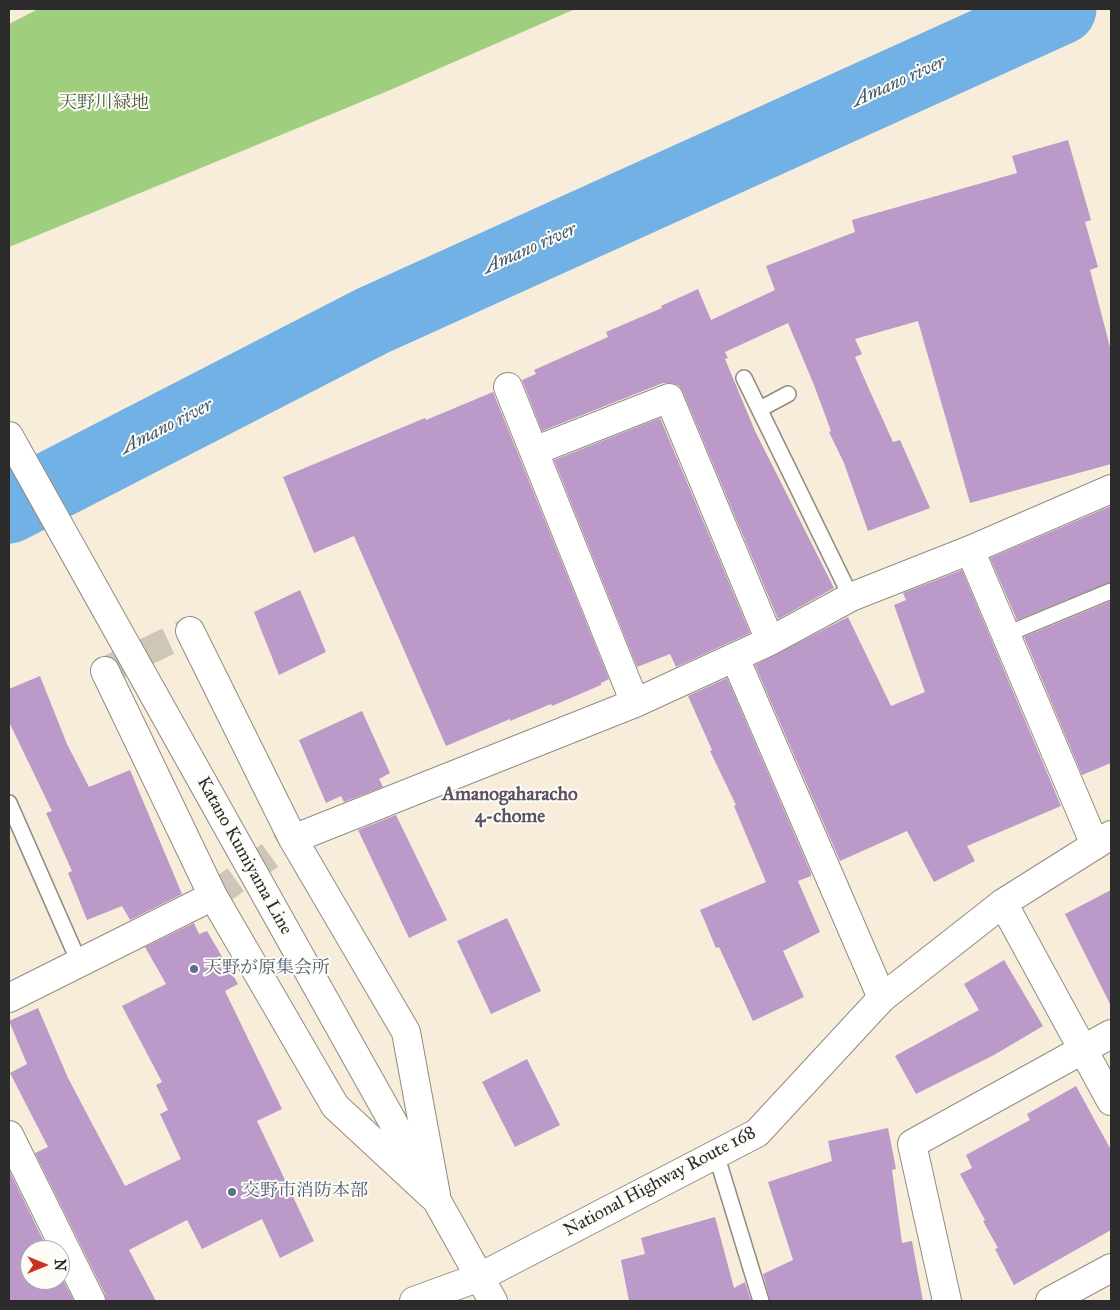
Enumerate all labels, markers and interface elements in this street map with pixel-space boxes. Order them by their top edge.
water label: Amano river [849,51,949,113]
park label: 天野川緑地 [59,93,149,115]
water label: Amano river [480,218,580,280]
water label: Amano river [117,394,217,460]
street label: Katano Kumiyama Line [192,773,296,939]
district label: Amanogaharacho 4-chome [442,784,578,828]
place label: 天野が原集会所 [204,958,330,980]
marker: 天野が原集会所 [188,963,200,975]
street label: National Highway Route 168 [560,1122,760,1242]
place label: 交野市消防本部 [242,1181,368,1203]
marker: 交野市消防本部 [226,1186,238,1198]
north arrow [20,1240,70,1290]
text: N [51,1259,68,1271]

